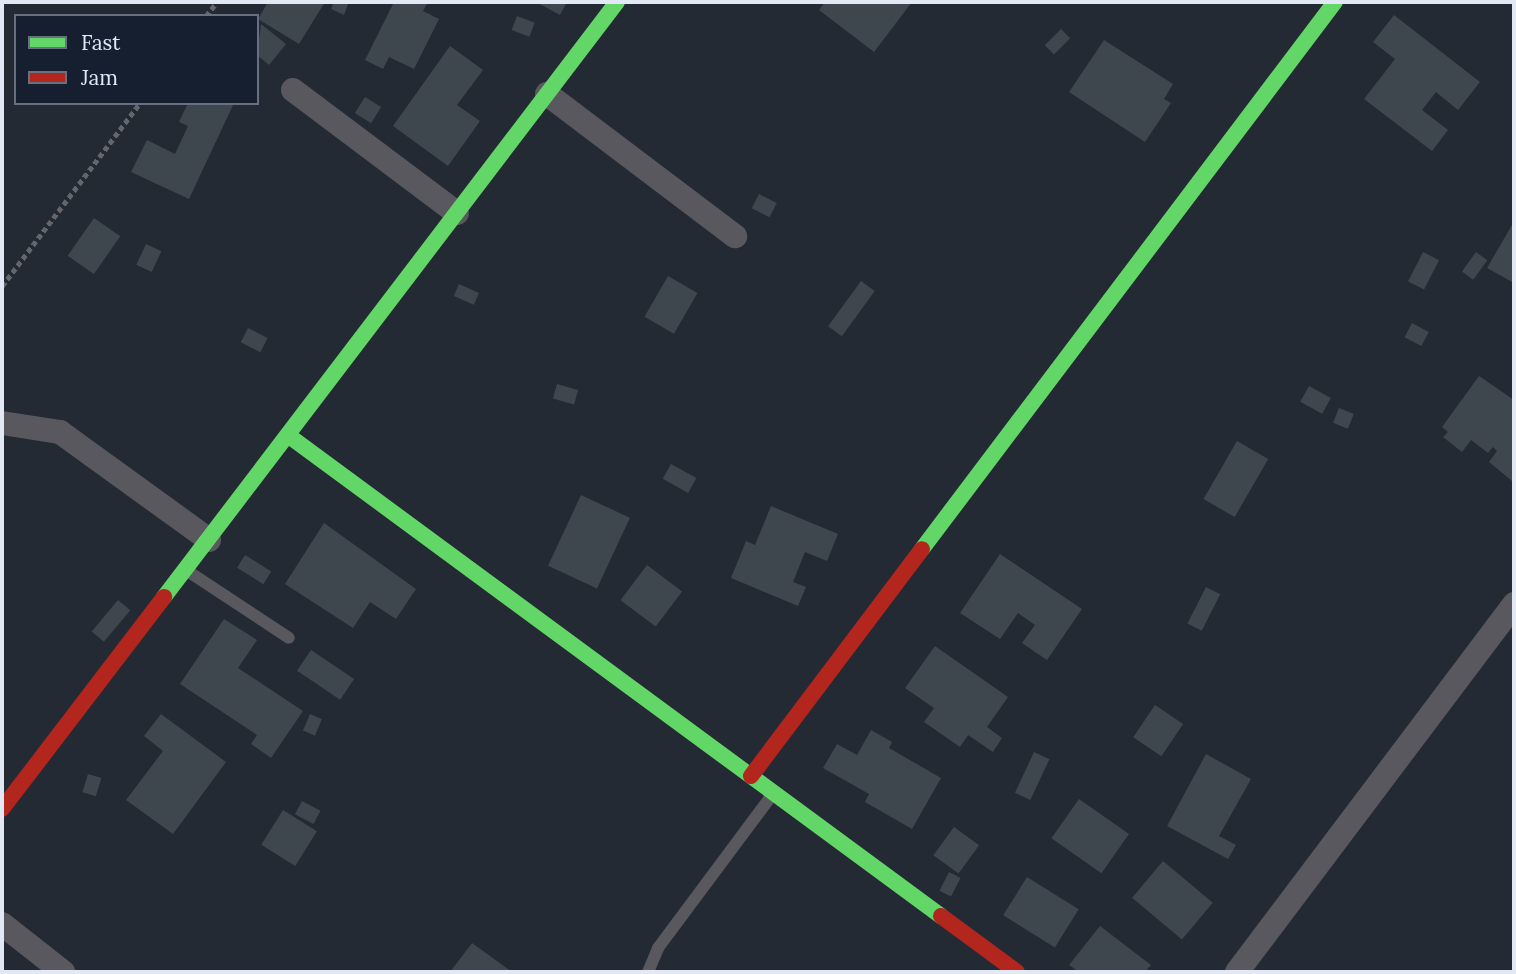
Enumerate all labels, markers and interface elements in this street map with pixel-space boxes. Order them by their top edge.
legend [14,14,259,105]
text: Fast [81,29,120,56]
text: Jam [81,64,118,91]

